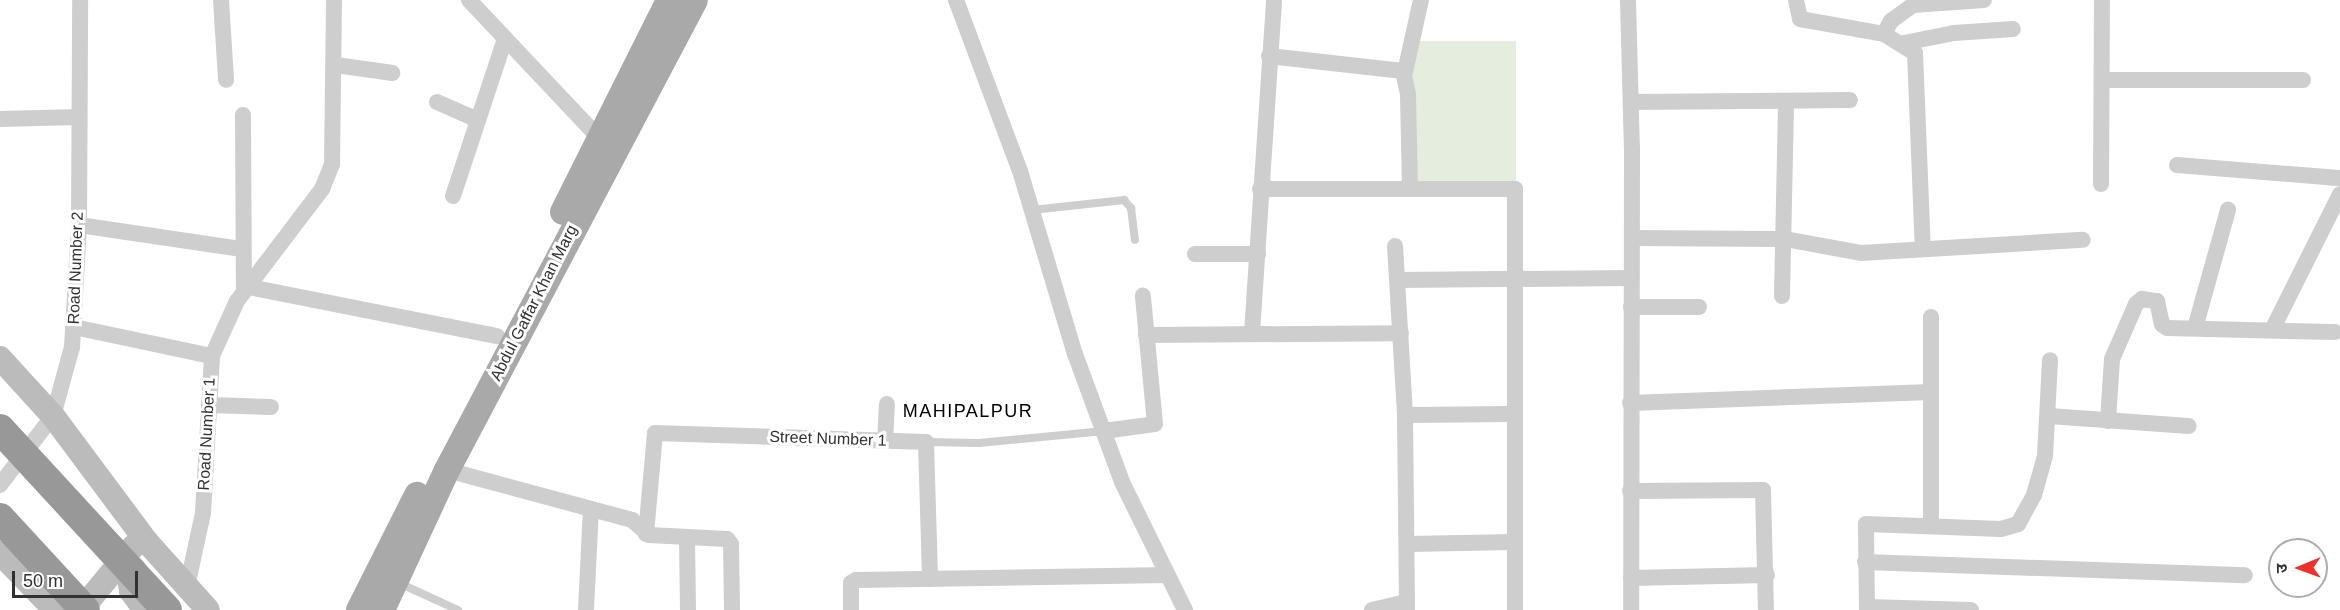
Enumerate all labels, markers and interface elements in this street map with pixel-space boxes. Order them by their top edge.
street label: Road Number 2 [64,211,88,325]
street label: Abdul Gaffar Khan Marg [486,222,582,384]
street label: Road Number 1 [194,377,220,491]
district label: MAHIPALPUR [903,400,1033,422]
street label: Street Number 1 [769,427,887,451]
north arrow [2268,538,2328,598]
scale bar [15,559,141,597]
text: उ [2273,563,2290,573]
text: 50 m [23,571,63,591]

